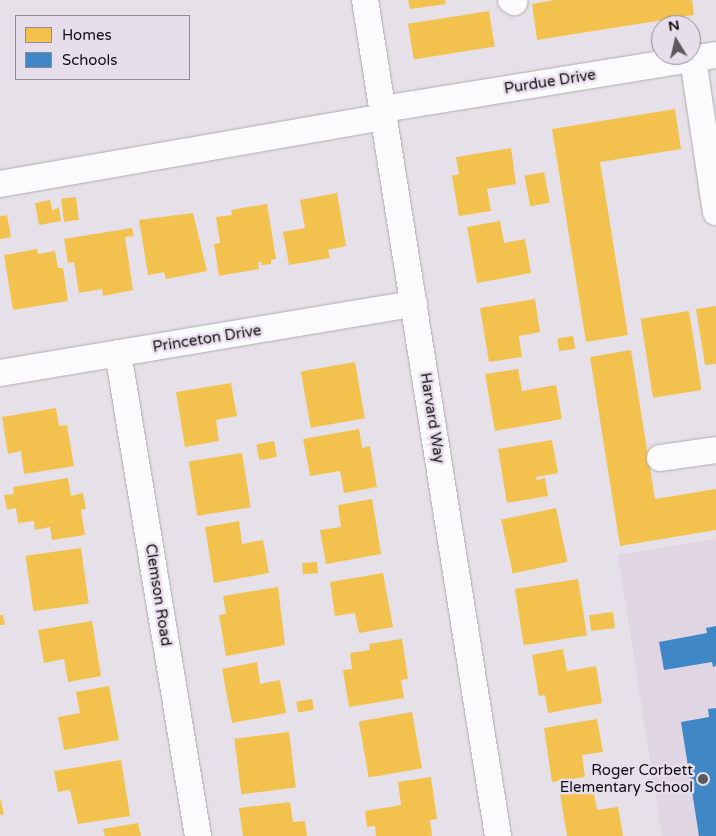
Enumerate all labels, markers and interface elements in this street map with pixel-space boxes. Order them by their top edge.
legend [15,15,190,80]
north arrow [651,15,701,65]
text: N [667,16,681,35]
text: Homes [62,26,112,44]
text: Schools [62,51,118,69]
street label: Purdue Drive [503,66,597,98]
street label: Princeton Drive [151,322,263,356]
street label: Harvard Way [416,371,448,465]
street label: Clemson Road [141,542,175,648]
place label: Roger Corbett Elementary School [560,761,693,796]
marker: Roger Corbett Elementary School [697,773,709,785]

